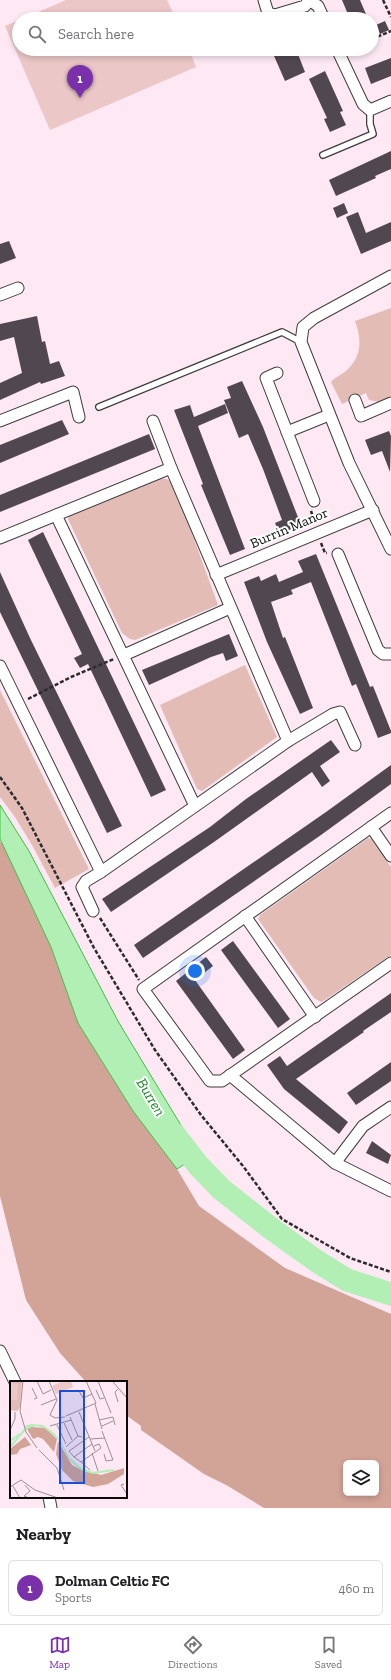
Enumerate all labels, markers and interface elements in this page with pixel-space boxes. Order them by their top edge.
search box [12,12,379,56]
icon: search [26,23,48,45]
text: Search here [58,25,134,43]
pin: 1 [67,65,93,98]
street label: Burrin Manor [247,504,331,552]
your location [185,961,205,981]
water label: Burren [133,1075,169,1119]
inset map [10,1381,127,1498]
map controls [343,1460,379,1496]
button: layers [343,1460,379,1496]
text: Nearby [16,1524,71,1544]
text: Dolman Celtic FC [55,1572,170,1590]
text: 1 [27,1581,33,1596]
text: 460 m [338,1581,374,1596]
text: Sports [55,1590,92,1605]
tab: Map [49,1634,71,1671]
tab: Directions [168,1634,218,1671]
tab: Saved [315,1634,342,1671]

